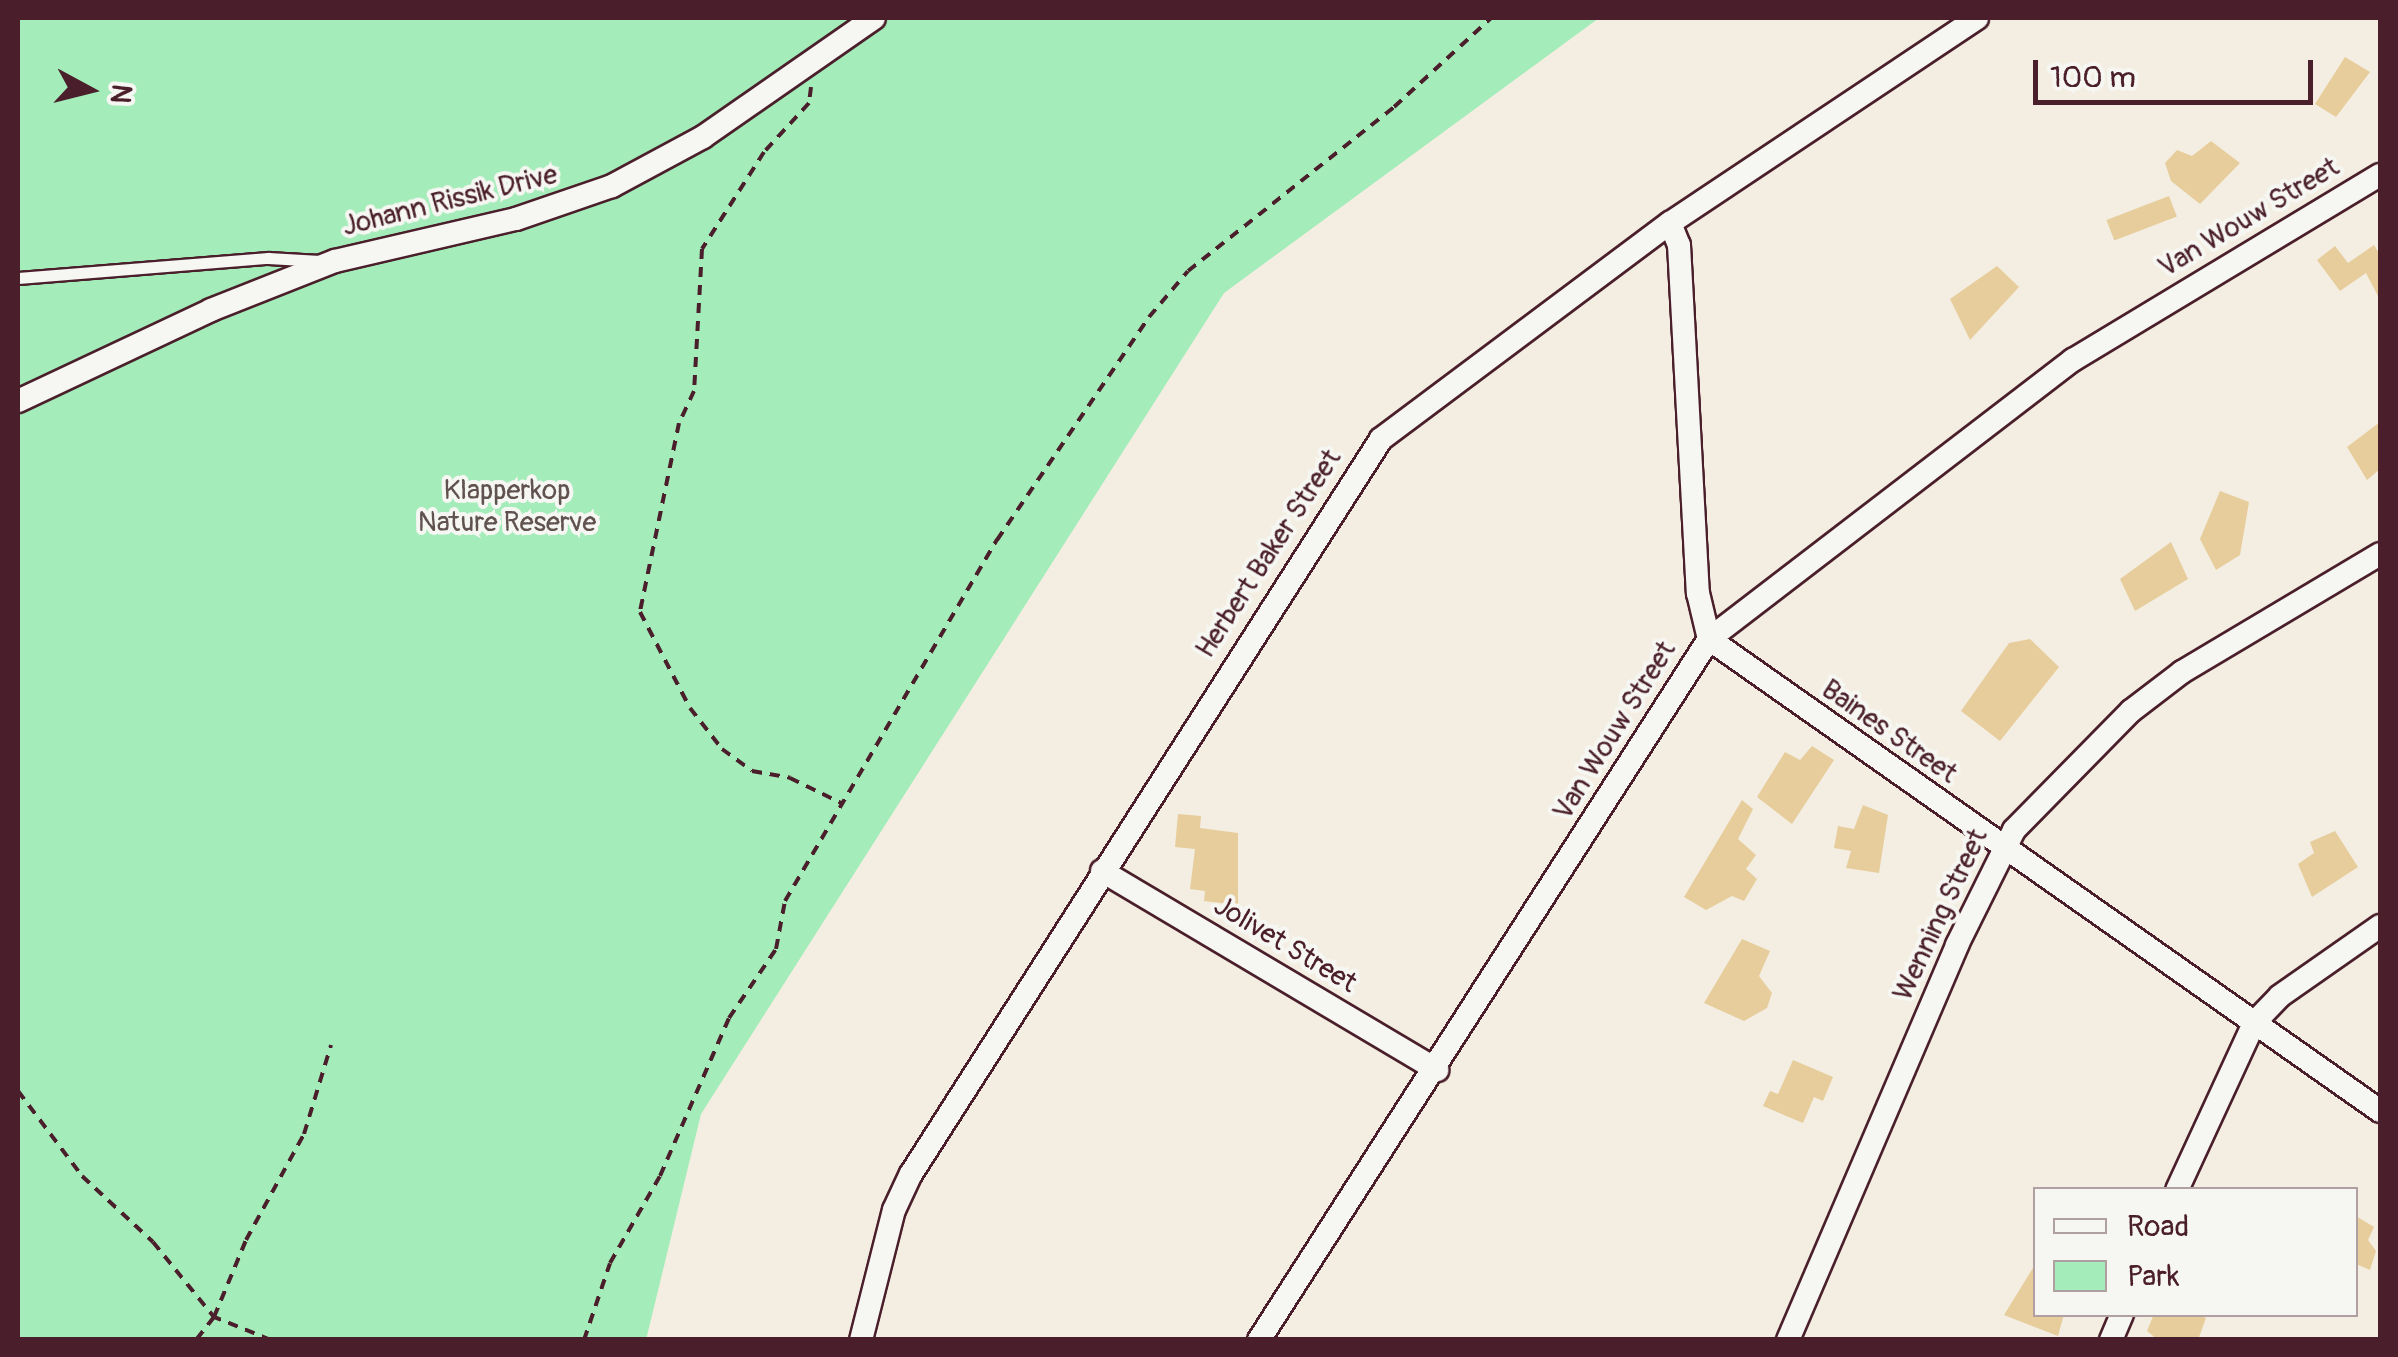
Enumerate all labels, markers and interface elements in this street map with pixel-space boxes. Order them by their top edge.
north arrow [40,40,140,140]
scale bar [2038,40,2318,102]
text: 100 m [2050,59,2136,96]
text: N [102,82,139,105]
street label: Van Wouw Street [2153,151,2345,285]
street label: Johann Rissik Drive [339,158,561,244]
street label: Herbert Baker Street [1189,444,1349,664]
park label: Klapperkop Nature Reserve [418,474,596,540]
street label: Van Wouw Street [1546,635,1684,827]
street label: Baines Street [1815,673,1963,791]
street label: Wenning Street [1887,824,1995,1006]
street label: Jolivet Street [1208,889,1362,1001]
legend [2033,1187,2358,1317]
text: Road [2127,1208,2189,1245]
text: Park [2127,1258,2180,1295]

